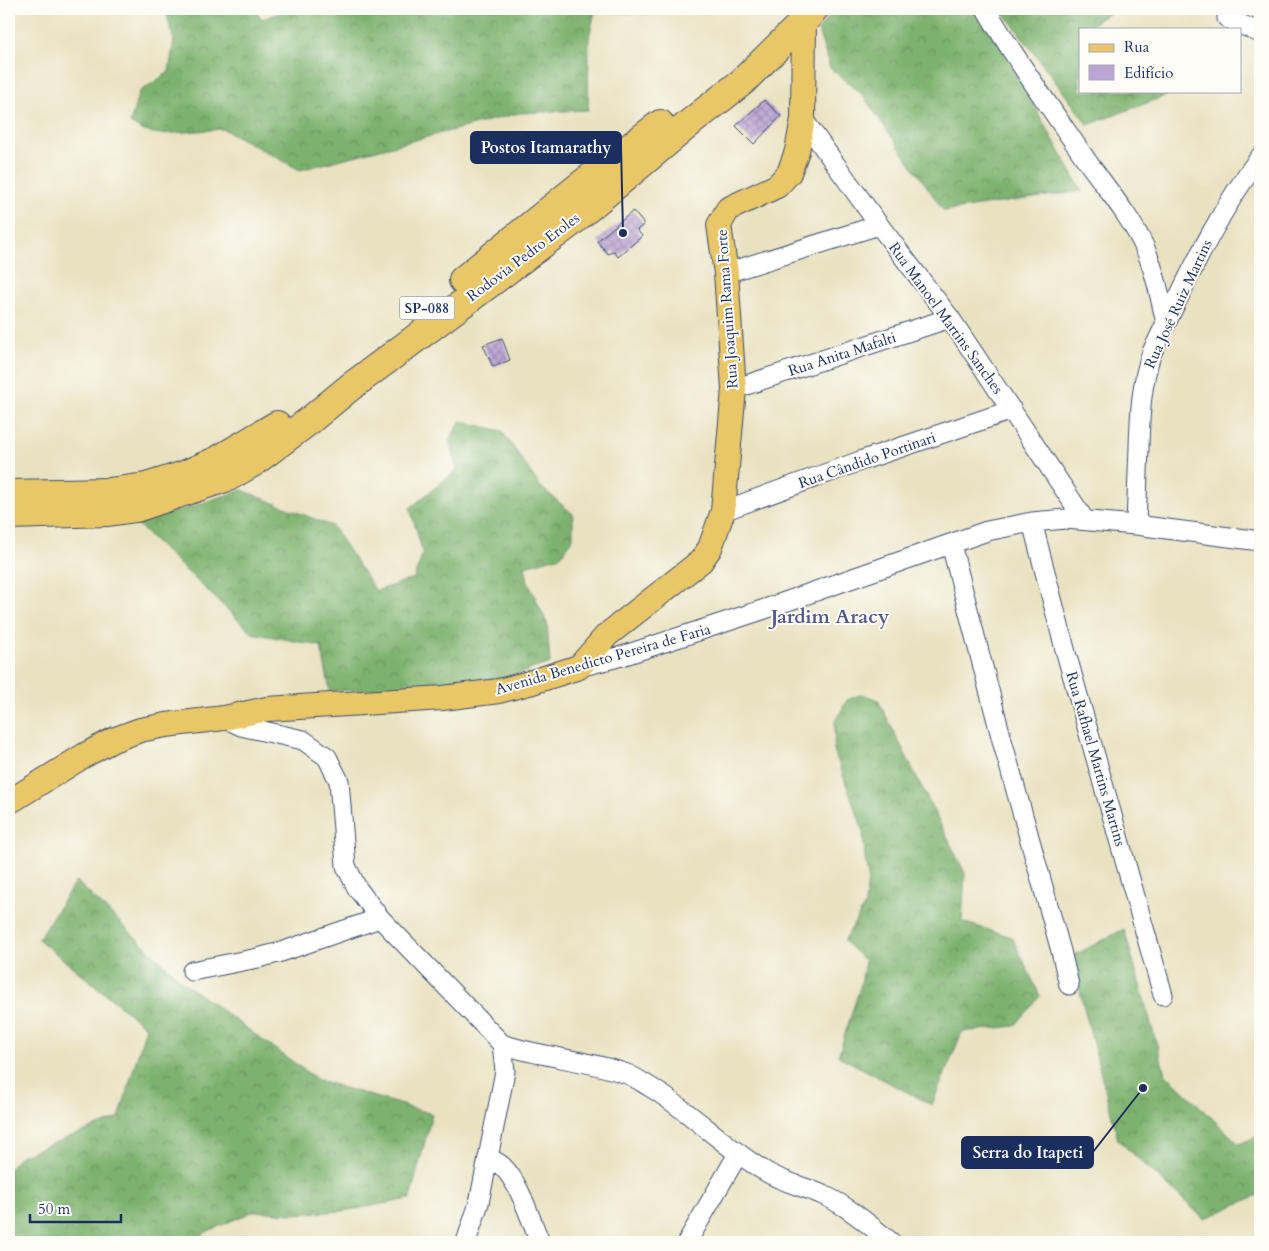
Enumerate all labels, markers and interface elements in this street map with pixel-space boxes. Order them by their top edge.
legend [1079,28,1242,92]
text: Rua [1124,37,1150,57]
text: Edifício [1124,63,1173,83]
callout: Postos Itamarathy [471,132,621,163]
text: Postos Itamarathy [481,137,611,159]
street label: Rodovia Pedro Eroles [462,208,584,306]
street label: Rua Joaquim Rama Forte [711,228,743,389]
street label: Rua José Ruiz Martins [1139,236,1217,372]
street label: Rua Manoel Martins Sanches [884,238,1008,398]
road number: SP-088 [400,296,454,320]
street label: Rua Anita Mafalti [786,327,898,381]
street label: Rua Cândido Portinari [796,427,938,493]
district label: Jardim Aracy [768,603,890,630]
street label: Avenida Benedicto Pereira de Faria [493,619,713,699]
street label: Rua Rafhael Martins Martins [1061,669,1131,849]
callout: Serra do Itapeti [962,1137,1093,1168]
text: Serra do Itapeti [973,1142,1083,1164]
scale bar [30,1191,121,1223]
text: 50 m [38,1199,70,1219]

